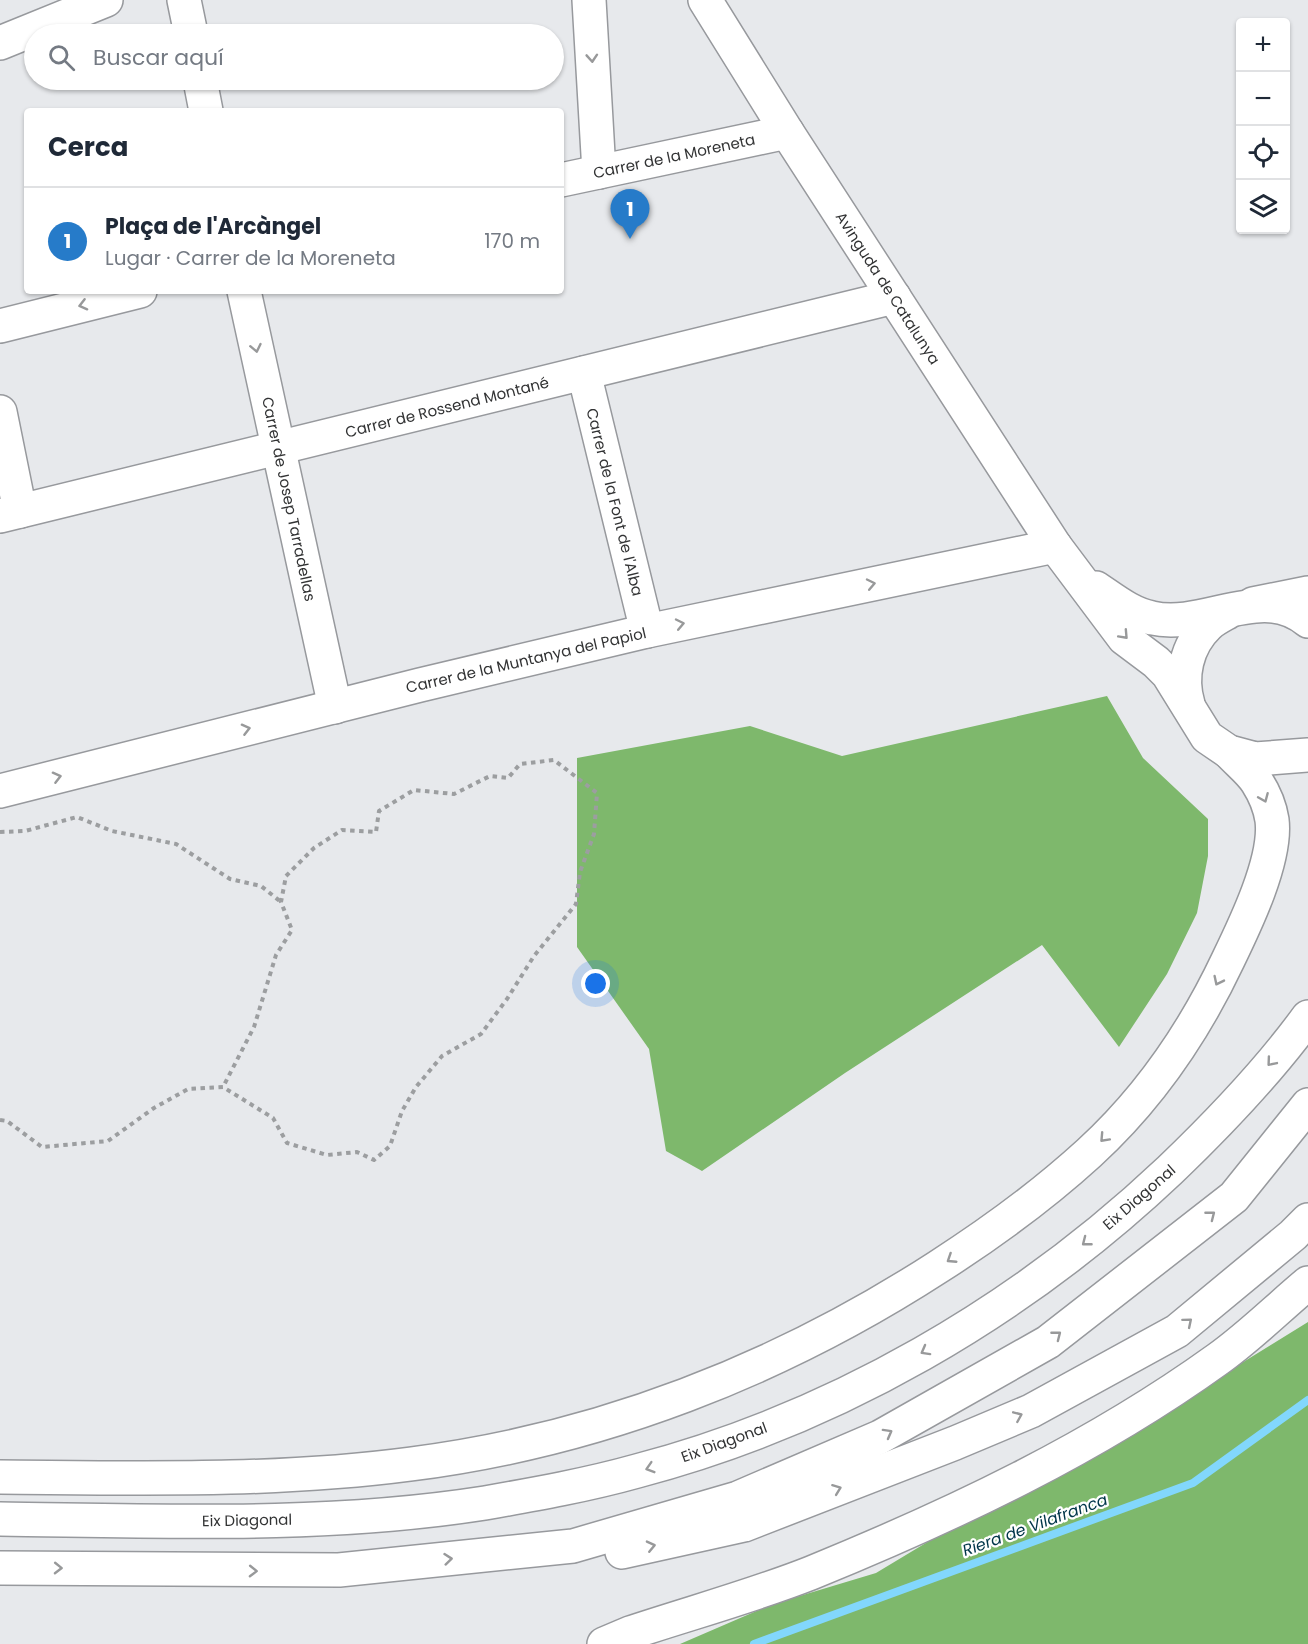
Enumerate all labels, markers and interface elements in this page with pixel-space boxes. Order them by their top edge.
map controls [1236,18,1290,234]
button: + [1236,18,1290,72]
search box [24,24,564,90]
icon: search [45,41,78,74]
text: Buscar aquí [93,42,224,73]
one-way arrow [585,54,598,63]
button: − [1236,72,1290,126]
button: locate [1236,126,1290,180]
text: Cerca [48,129,128,165]
street label: Carrer de la Moreneta [591,129,757,183]
button: layers [1236,180,1290,234]
pin: 1 [610,190,650,239]
street label: Avinguda de Catalunya [831,208,945,368]
text: Plaça de l'Arcàngel [105,211,321,242]
text: 1 [64,227,71,255]
text: 170 m [484,227,540,255]
text: Lugar · Carrer de la Moreneta [105,244,396,272]
one-way arrow [78,298,88,311]
one-way arrow [249,343,262,353]
street label: Carrer de Rossend Montané [343,371,551,443]
street label: Carrer de Josep Tarradellas [257,395,321,603]
street label: Carrer de la Font de l'Alba [581,406,649,598]
one-way arrow [866,578,876,591]
one-way arrow [675,618,685,631]
street label: Carrer de la Muntanya del Papiol [404,622,648,698]
one-way arrow [1116,628,1127,639]
one-way arrow [240,724,251,736]
one-way arrow [52,771,62,784]
one-way arrow [1257,791,1269,802]
your location [581,969,610,998]
one-way arrow [1214,975,1226,986]
one-way arrow [1267,1055,1278,1066]
one-way arrow [1100,1130,1111,1141]
street label: Eix Diagonal [1098,1159,1180,1235]
one-way arrow [1204,1212,1215,1223]
one-way arrow [1082,1234,1093,1245]
one-way arrow [947,1251,957,1263]
one-way arrow [1181,1318,1192,1329]
one-way arrow [1050,1332,1061,1343]
one-way arrow [921,1344,932,1355]
one-way arrow [1012,1411,1023,1423]
street label: Eix Diagonal [678,1417,770,1467]
one-way arrow [882,1429,892,1440]
one-way arrow [645,1461,655,1473]
one-way arrow [831,1484,842,1496]
water label: Riera de Vilafranca [959,1488,1111,1562]
street label: Eix Diagonal [202,1509,292,1531]
one-way arrow [646,1541,656,1554]
one-way arrow [443,1553,452,1566]
one-way arrow [54,1562,63,1574]
one-way arrow [249,1565,258,1577]

